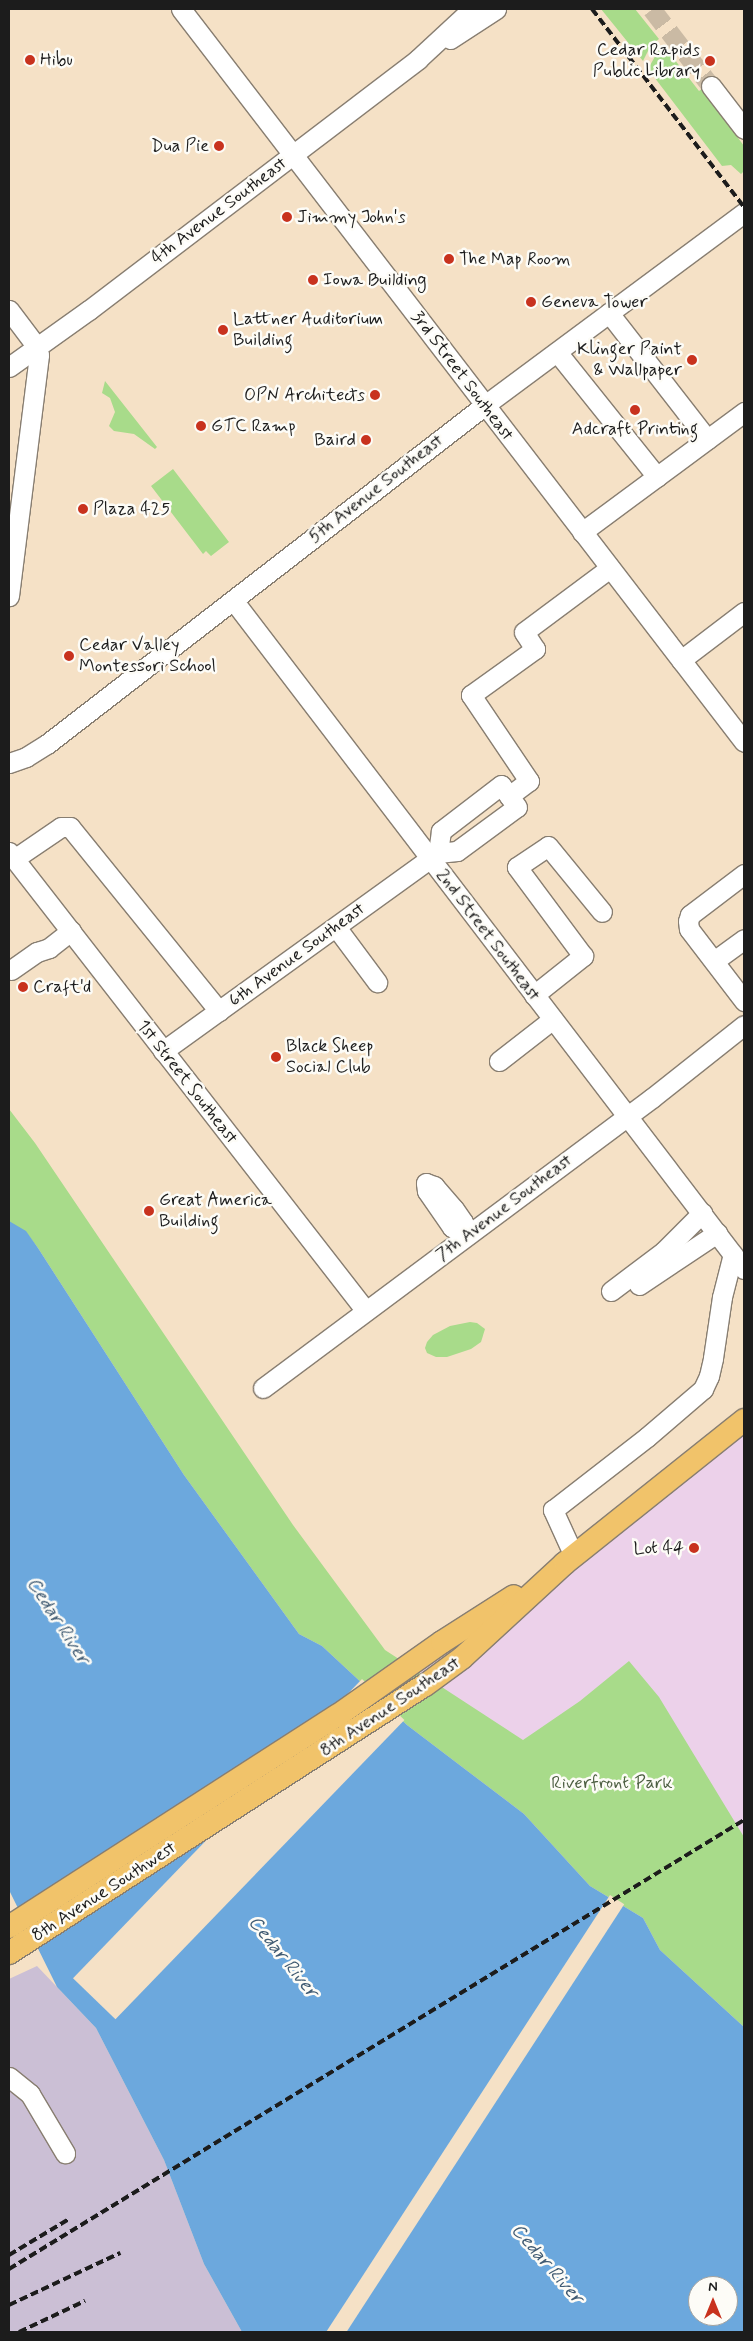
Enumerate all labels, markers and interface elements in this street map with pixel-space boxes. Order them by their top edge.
place label: Cedar Rapids Public Library [588,40,700,82]
place label: Hibu [40,49,73,71]
marker: Hibu [24,54,36,66]
marker: Cedar Rapids Public Library [704,55,716,67]
place label: Dua Pie [152,135,209,157]
marker: Dua Pie [213,140,225,152]
street label: 4th Avenue Southeast [148,154,290,268]
place label: Jimmy John's [297,206,413,228]
marker: Jimmy John's [281,211,293,223]
place label: The Map Room [459,248,571,270]
marker: The Map Room [443,253,455,265]
place label: Iowa Building [323,269,428,291]
marker: Iowa Building [307,274,319,286]
place label: Geneva Tower [541,291,648,313]
marker: Geneva Tower [525,296,537,308]
street label: 3rd Street Southeast [407,308,517,444]
place label: Lattner Auditorium Building [233,309,382,352]
marker: Lattner Auditorium Building [217,324,229,336]
place label: Klinger Paint & Wallpaper [577,339,682,382]
marker: Klinger Paint & Wallpaper [686,354,698,366]
place label: OPN Architects [244,384,365,406]
marker: OPN Architects [369,389,381,401]
marker: Adcraft Printing [629,404,641,416]
place label: GTC Ramp [211,415,296,437]
place label: Adcraft Printing [570,418,700,440]
marker: GTC Ramp [195,420,207,432]
place label: Baird [314,429,356,451]
street label: 5th Avenue Southeast [306,431,446,547]
marker: Baird [360,434,372,446]
place label: Plaza 425 [93,498,170,520]
marker: Plaza 425 [77,503,89,515]
place label: Cedar Valley Montessori School [79,635,216,678]
marker: Cedar Valley Montessori School [63,650,75,662]
street label: 2nd Street Southeast [432,866,544,1004]
street label: 6th Avenue Southeast [226,899,368,1011]
place label: Craft'd [33,976,91,998]
marker: Craft'd [17,981,29,993]
street label: 1st Street Southeast [132,1016,242,1148]
place label: Black Sheep Social Club [286,1036,376,1078]
marker: Black Sheep Social Club [270,1051,282,1063]
street label: 7th Avenue Southeast [433,1151,575,1265]
place label: Great America Building [159,1190,270,1232]
marker: Great America Building [143,1205,155,1217]
place label: Lot 44 [633,1537,684,1559]
marker: Lot 44 [688,1542,700,1554]
water label: Cedar River [22,1574,94,1668]
street label: 8th Avenue Southeast [317,1653,463,1761]
park label: Riverfront Park [553,1772,671,1794]
street label: 8th Avenue Southwest [29,1838,179,1946]
water label: Cedar River [243,1912,323,2002]
water label: Cedar River [506,2220,588,2308]
north arrow [688,2276,738,2326]
text: N [708,2278,718,2296]

